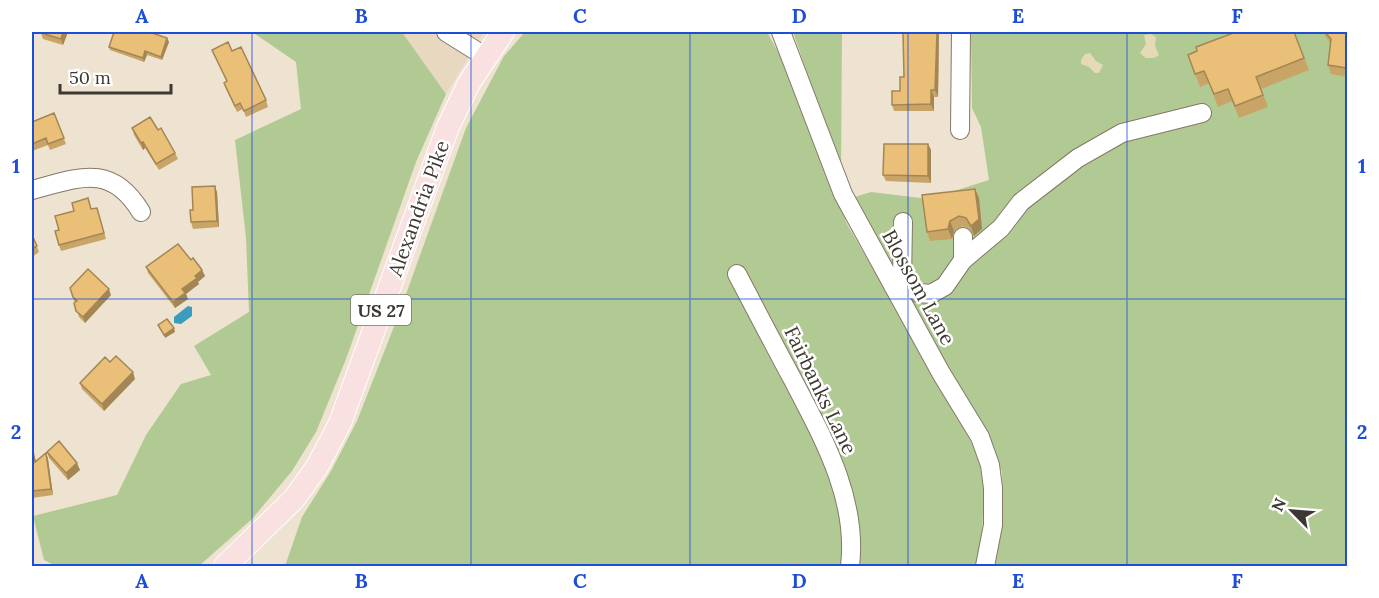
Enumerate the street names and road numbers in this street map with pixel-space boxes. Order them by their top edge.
street label: Alexandria Pike [381,137,454,280]
street label: Blossom Lane [877,225,961,349]
road number: US 27 [351,295,411,325]
street label: Fairbanks Lane [779,322,863,458]

